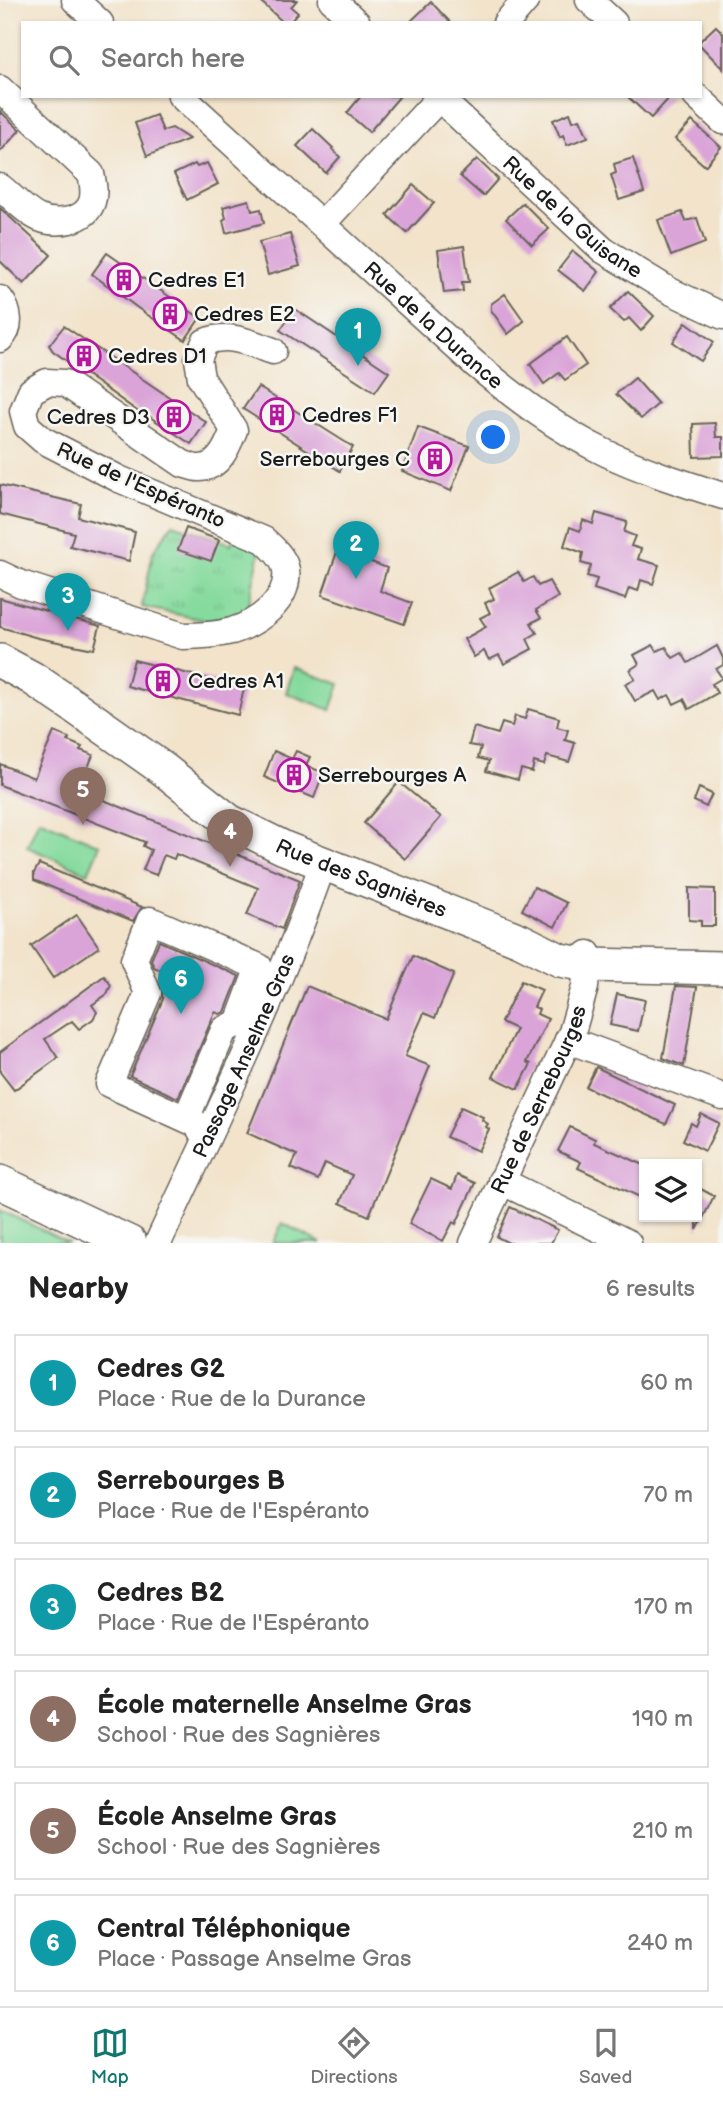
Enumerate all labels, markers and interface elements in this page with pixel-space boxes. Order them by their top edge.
search box [21,21,702,98]
icon: search [45,41,83,79]
text: Search here [101,44,245,75]
street label: Rue de la Guisane [497,151,646,284]
street label: Rue de la Durance [358,257,508,395]
building icon: Cedres E1 [105,261,143,299]
place label: Cedres E1 [148,268,245,293]
building icon: Cedres E2 [151,295,189,333]
place label: Cedres E2 [194,302,296,327]
pin: 1 [335,308,381,366]
building icon: Cedres D1 [65,337,103,375]
place label: Cedres D1 [108,344,207,369]
building icon: Cedres F1 [258,396,296,434]
building icon: Cedres D3 [155,398,193,436]
place label: Cedres F1 [302,403,398,428]
place label: Cedres D3 [47,405,150,430]
your location [476,420,510,454]
street label: Rue de l'Espéranto [53,437,229,534]
building icon: Serrebourges C [416,440,454,478]
place label: Serrebourges C [260,447,410,472]
pin: 2 [333,521,379,579]
pin: 3 [45,573,91,631]
building icon: Cedres A1 [144,662,182,700]
place label: Cedres A1 [188,669,284,694]
building icon: Serrebourges A [275,756,313,794]
place label: Serrebourges A [318,763,466,788]
pin: 5 [60,767,106,825]
pin: 4 [207,809,253,867]
street label: Rue des Sagnières [271,834,450,923]
street label: Passage Anselme Gras [188,951,300,1162]
pin: 6 [158,956,204,1014]
street label: Rue de Serrebourges [486,1003,592,1198]
map controls [639,1159,702,1222]
button: layers [639,1159,702,1222]
text: Nearby [28,1271,128,1307]
text: 6 results [606,1275,695,1303]
text: Cedres G2 [97,1354,225,1385]
text: 1 [48,1369,58,1397]
text: 60 m [640,1369,693,1397]
text: Place · Rue de la Durance [97,1385,366,1413]
text: Serrebourges B [97,1466,285,1497]
text: 2 [46,1481,60,1509]
text: 70 m [643,1481,693,1509]
text: Place · Rue de l'Espéranto [97,1497,370,1525]
text: Cedres B2 [97,1578,224,1609]
text: 3 [46,1593,60,1621]
text: 170 m [634,1593,693,1621]
text: Place · Rue de l'Espéranto [97,1609,370,1637]
text: École maternelle Anselme Gras [97,1690,472,1721]
text: 4 [46,1705,60,1733]
text: 190 m [632,1705,693,1733]
text: School · Rue des Sagnières [97,1721,380,1749]
text: École Anselme Gras [97,1802,336,1833]
text: 5 [46,1817,60,1845]
text: 210 m [632,1817,693,1845]
text: School · Rue des Sagnières [97,1833,380,1861]
text: Central Téléphonique [97,1914,350,1945]
text: 6 [46,1929,60,1957]
text: 240 m [627,1929,693,1957]
text: Place · Passage Anselme Gras [97,1945,411,1973]
tab: Map [91,2024,129,2089]
tab: Directions [310,2024,398,2089]
tab: Saved [579,2024,632,2089]

